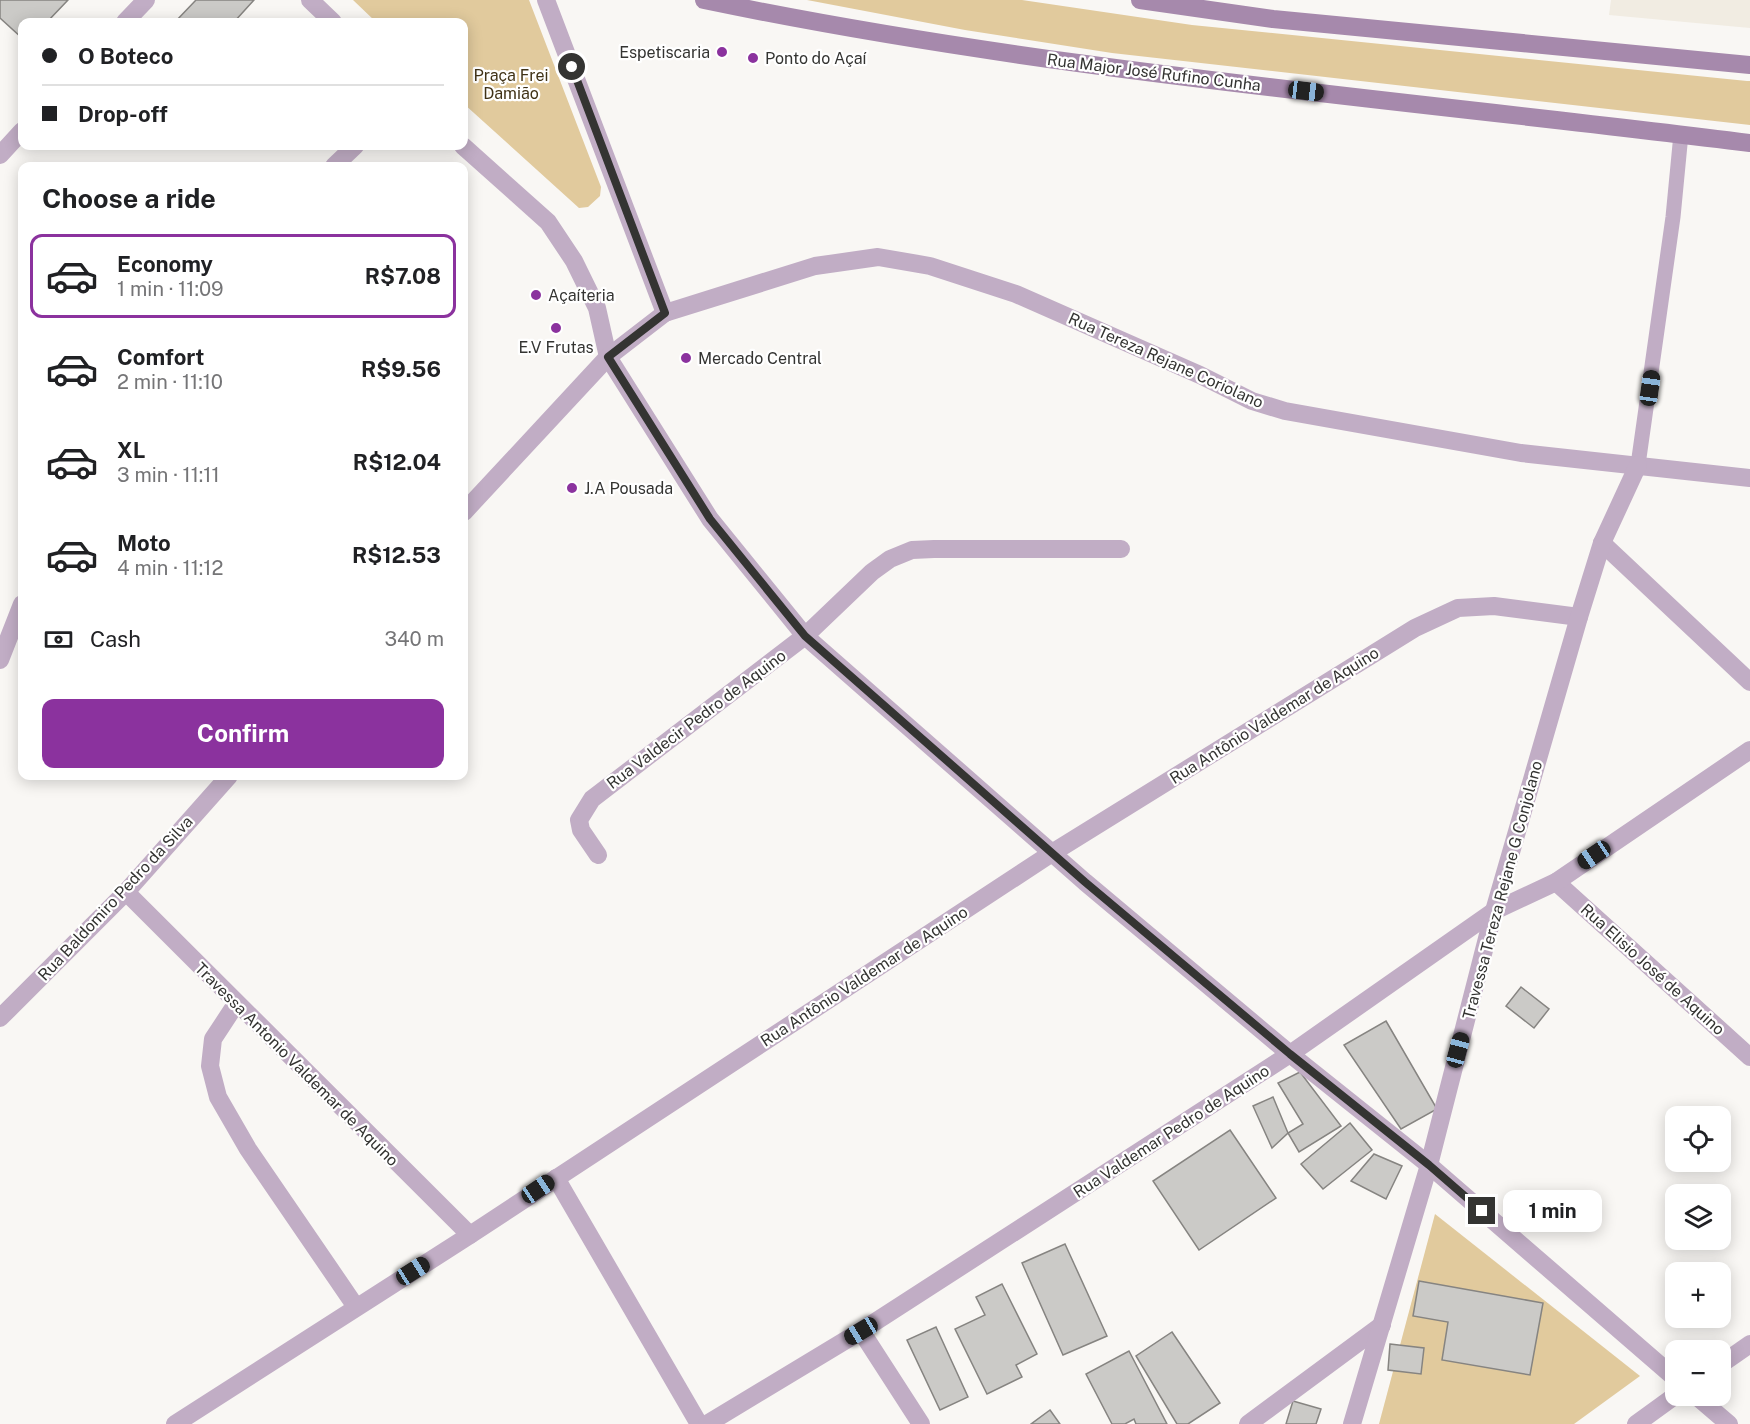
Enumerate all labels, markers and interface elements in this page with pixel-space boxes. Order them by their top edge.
text: O Boteco [78,43,173,69]
place label: Espetiscaria [619,43,710,62]
marker: Espetiscaria [715,45,729,59]
place label: Ponto do Açaí [765,49,868,68]
street label: Rua Major José Rufino Cunha [1046,50,1262,95]
marker: Ponto do Açaí [746,51,760,65]
route start [558,53,585,80]
park label: Praça Frei Damião [474,66,548,103]
car [1287,80,1325,102]
text: Drop-off [78,101,168,127]
text: Choose a ride [42,182,216,214]
icon: car [45,249,99,303]
text: Economy [117,251,213,277]
text: R$7.08 [365,263,441,289]
text: 1 min · 11:09 [117,277,224,301]
place label: Açaíteria [548,286,615,305]
marker: Açaíteria [529,288,543,302]
street label: Rua Tereza Rejane Coriolano [1065,309,1266,412]
marker: E.V Frutas [549,321,563,335]
place label: E.V Frutas [518,338,594,357]
icon: car [45,342,99,396]
text: Comfort [117,344,204,370]
place label: Mercado Central [698,349,822,368]
marker: Mercado Central [679,351,693,365]
text: R$9.56 [361,356,441,382]
car [1639,369,1661,407]
text: 2 min · 11:10 [117,370,223,394]
icon: car [45,435,99,489]
text: XL [117,437,145,463]
text: R$12.04 [353,449,441,475]
text: 3 min · 11:11 [117,463,220,487]
place label: J.A Pousada [584,479,673,498]
marker: J.A Pousada [565,481,579,495]
icon: car [45,528,99,582]
text: Moto [117,530,171,556]
text: R$12.53 [352,542,441,568]
text: 4 min · 11:12 [117,556,223,580]
icon: cash [42,623,75,656]
text: Cash [90,626,141,652]
text: 340 m [384,627,444,651]
street label: Rua Antônio Valdemar de Aquino [1166,643,1382,788]
street label: Rua Valdecir Pedro de Aquino [603,646,790,793]
button: Confirm [42,699,444,768]
street label: Travessa Tereza Rejane G Conjolano [1459,759,1546,1022]
street label: Rua Baldomiro Pedro da Silva [34,812,197,985]
car [1574,837,1614,873]
street label: Rua Elisio José de Aquino [1577,900,1728,1039]
street label: Rua Antônio Valdemar de Aquino [757,902,971,1051]
street label: Travessa Antonio Valdemar de Aquino [191,959,402,1170]
car [1445,1030,1471,1070]
street label: Rua Valdemar Pedro de Aquino [1070,1061,1273,1202]
map controls [1665,1106,1731,1406]
button: locate [1665,1106,1731,1172]
car [518,1171,558,1207]
button: layers [1665,1184,1731,1250]
callout: 1 min [1503,1190,1602,1232]
route end [1468,1197,1495,1224]
text: 1 min [1528,1199,1577,1223]
car [393,1254,433,1288]
button: + [1665,1262,1731,1328]
car [841,1314,881,1348]
button: − [1665,1340,1731,1406]

